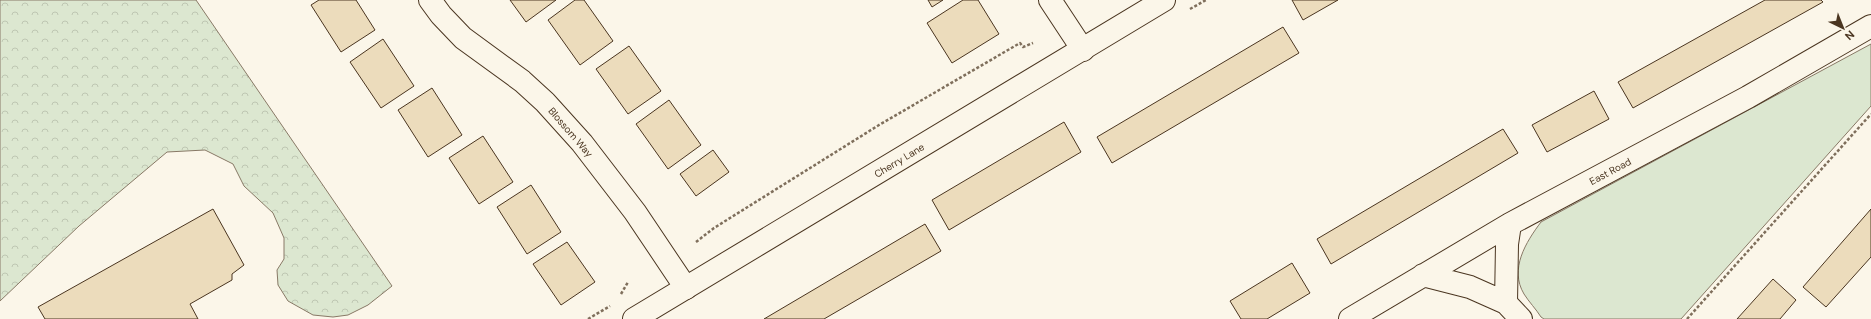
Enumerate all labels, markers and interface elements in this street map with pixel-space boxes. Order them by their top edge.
north arrow [1823,8,1863,48]
text: N [1842,27,1858,43]
street label: Blossom Way [545,105,596,160]
street label: Cherry Lane [872,140,927,181]
street label: East Road [1587,155,1633,188]

